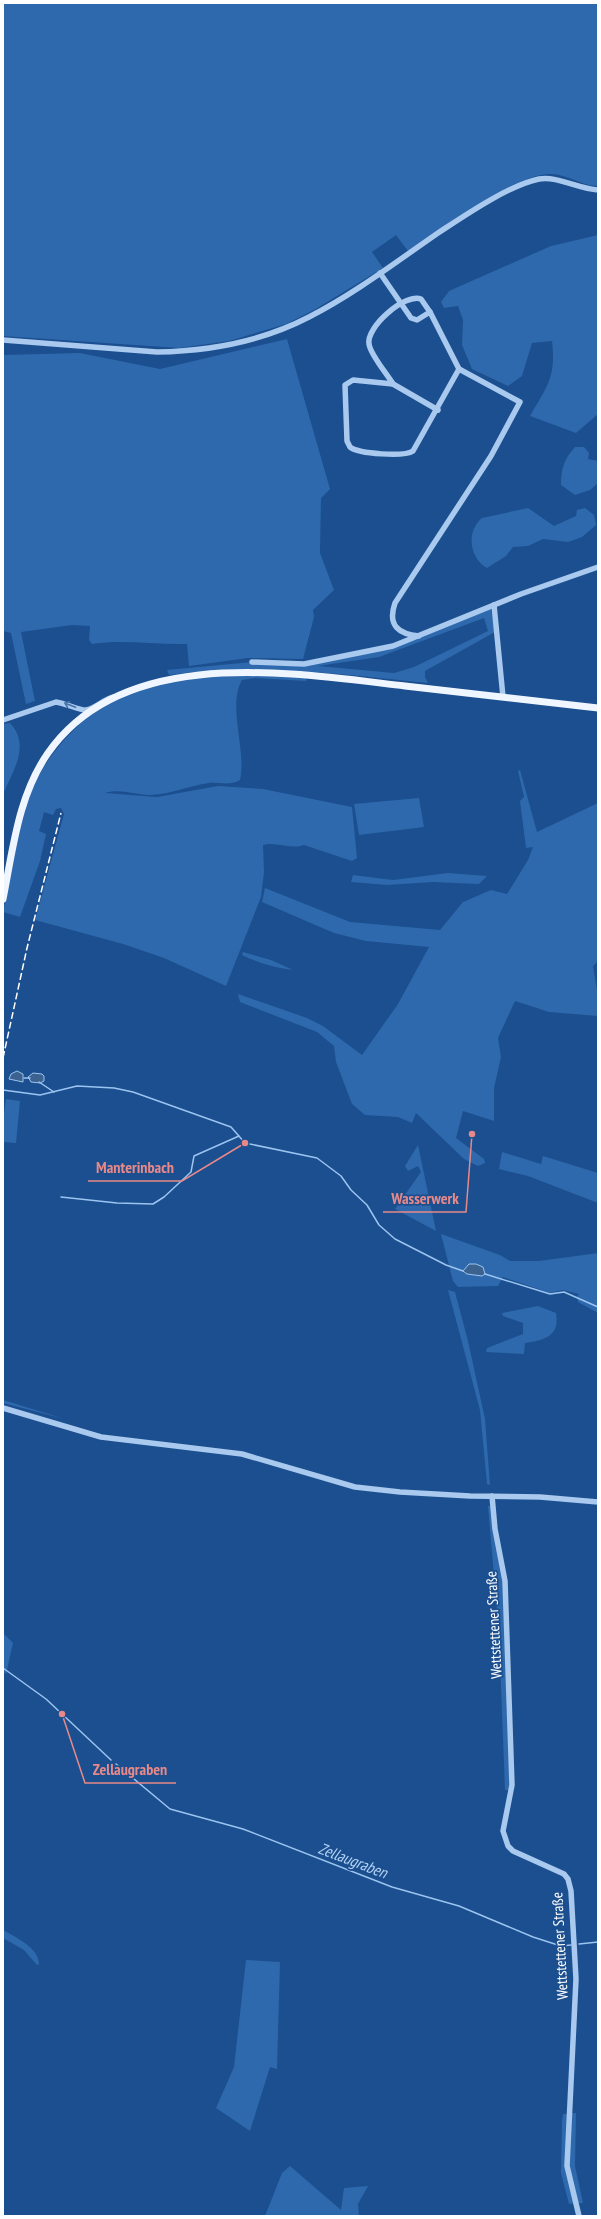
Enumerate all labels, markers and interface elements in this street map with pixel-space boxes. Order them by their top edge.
one-way arrow [65,701,77,709]
callout: Manterinbach [88,1153,182,1181]
text: Manterinbach [96,1157,174,1177]
callout: Wasserwerk [383,1184,466,1212]
text: Wasserwerk [390,1188,459,1208]
street label: Wettstettener Straße [481,1571,506,1679]
callout: Zellaugraben [85,1755,176,1783]
text: Zellaugraben [93,1759,167,1779]
water label: Zellaugraben [316,1838,391,1883]
street label: Wettstettener Straße [547,1892,572,2000]

